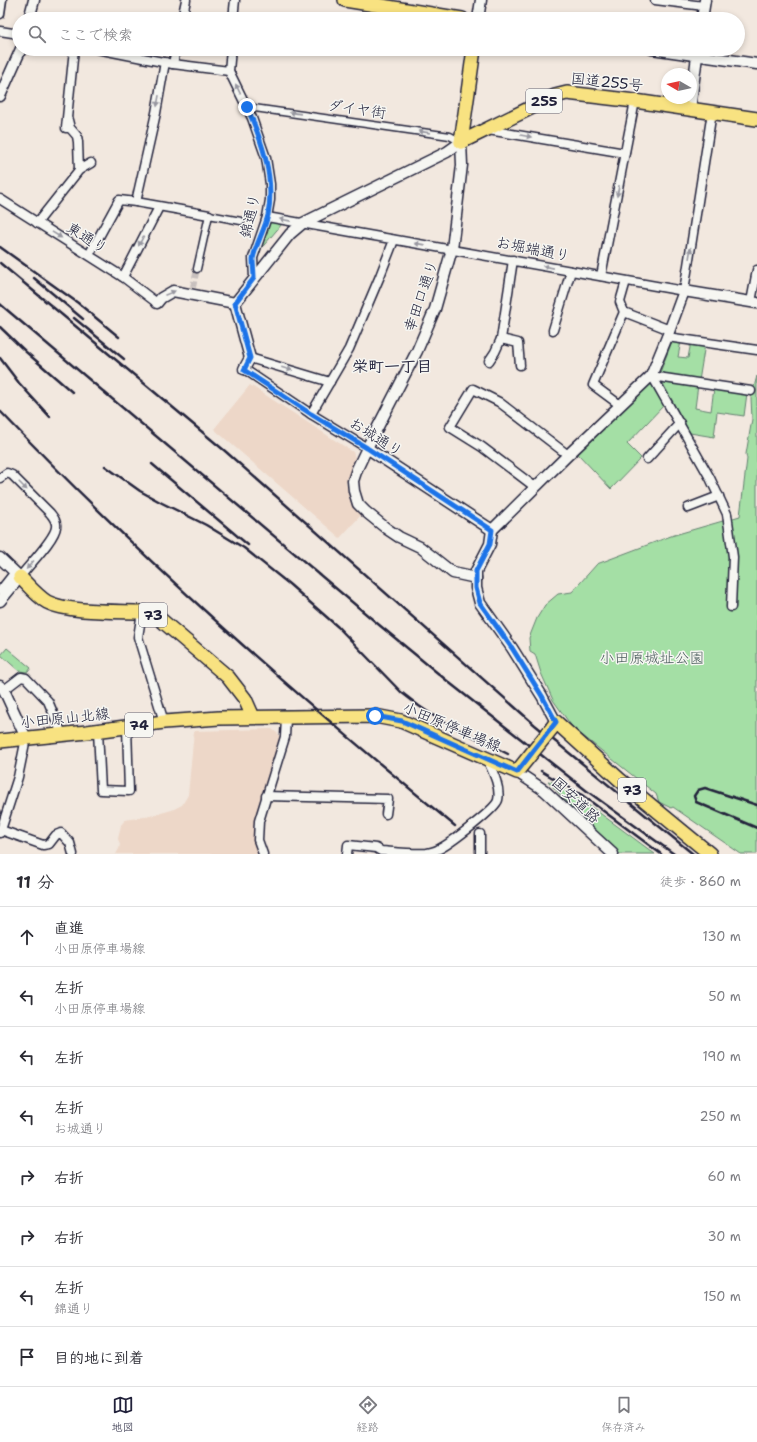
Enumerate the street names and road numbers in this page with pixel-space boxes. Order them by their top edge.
street label: 国道255号 [570,68,644,96]
road number: 255 [526,89,562,113]
street label: ダイヤ街 [327,95,387,123]
street label: 錦通り [235,192,265,240]
street label: 東通り [63,218,111,258]
street label: お堀端通り [494,232,572,266]
street label: 幸田口通り [399,257,443,335]
street label: お城通り [345,413,407,461]
road number: 73 [139,603,167,627]
street label: 小田原停車場線 [400,697,504,757]
street label: 小田原山北線 [19,703,111,733]
road number: 74 [125,713,153,737]
street label: 国安道路 [547,772,605,828]
road number: 73 [618,778,646,802]

